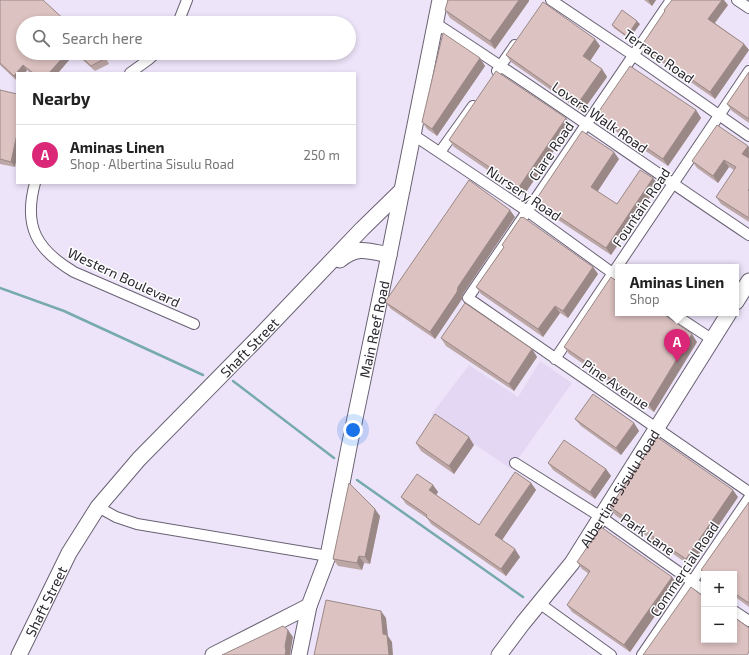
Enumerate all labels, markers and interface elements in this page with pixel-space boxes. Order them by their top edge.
search box [16,16,356,60]
street label: Terrace Road [620,25,698,87]
icon: search [30,27,52,49]
text: Search here [62,29,143,47]
street label: Lovers Walk Road [549,78,651,156]
text: Nearby [32,88,90,108]
street label: Clare Road [525,118,577,184]
text: Aminas Linen [70,138,165,156]
text: A [41,147,49,163]
text: 250 m [304,147,340,163]
text: Shop · Albertina Sisulu Road [70,156,234,172]
street label: Nursery Road [484,162,564,224]
street label: Fountain Road [608,164,674,250]
street label: Western Boulevard [65,243,183,311]
popup [615,264,739,316]
text: Aminas Linen [630,273,724,291]
street label: Main Reef Road [355,279,392,379]
text: Shop [630,291,659,307]
street label: Shaft Street [216,314,282,380]
pin: A [664,329,690,362]
street label: Pine Avenue [579,355,653,413]
your location [343,420,363,440]
street label: Albertina Sisulu Road [576,426,662,550]
street label: Park Lane [618,509,678,559]
street label: Commercial Road [646,518,722,620]
street label: Shaft Street [21,563,70,639]
map controls [701,571,737,643]
button: + [701,571,737,607]
button: − [701,607,737,643]

